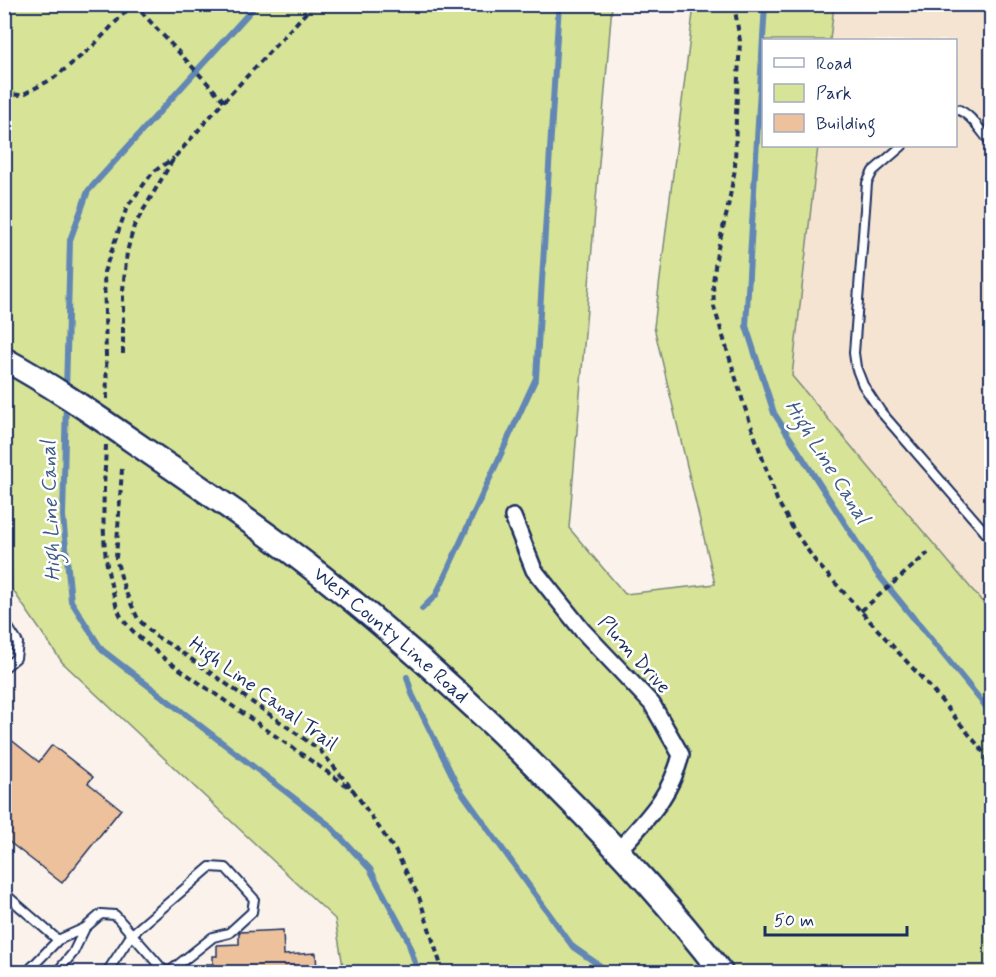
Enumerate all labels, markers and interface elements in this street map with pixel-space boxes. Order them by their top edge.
legend [762,39,957,147]
text: Road [816,52,852,76]
text: Park [816,82,852,106]
text: Building [816,112,876,138]
water label: High Line Canal [776,395,877,532]
water label: High Line Canal [34,438,69,582]
street label: West County Line Road [308,561,475,709]
street label: Plum Drive [591,610,677,700]
street label: High Line Canal Trail [182,631,343,759]
scale bar [765,899,908,937]
text: 50 m [774,909,814,933]

